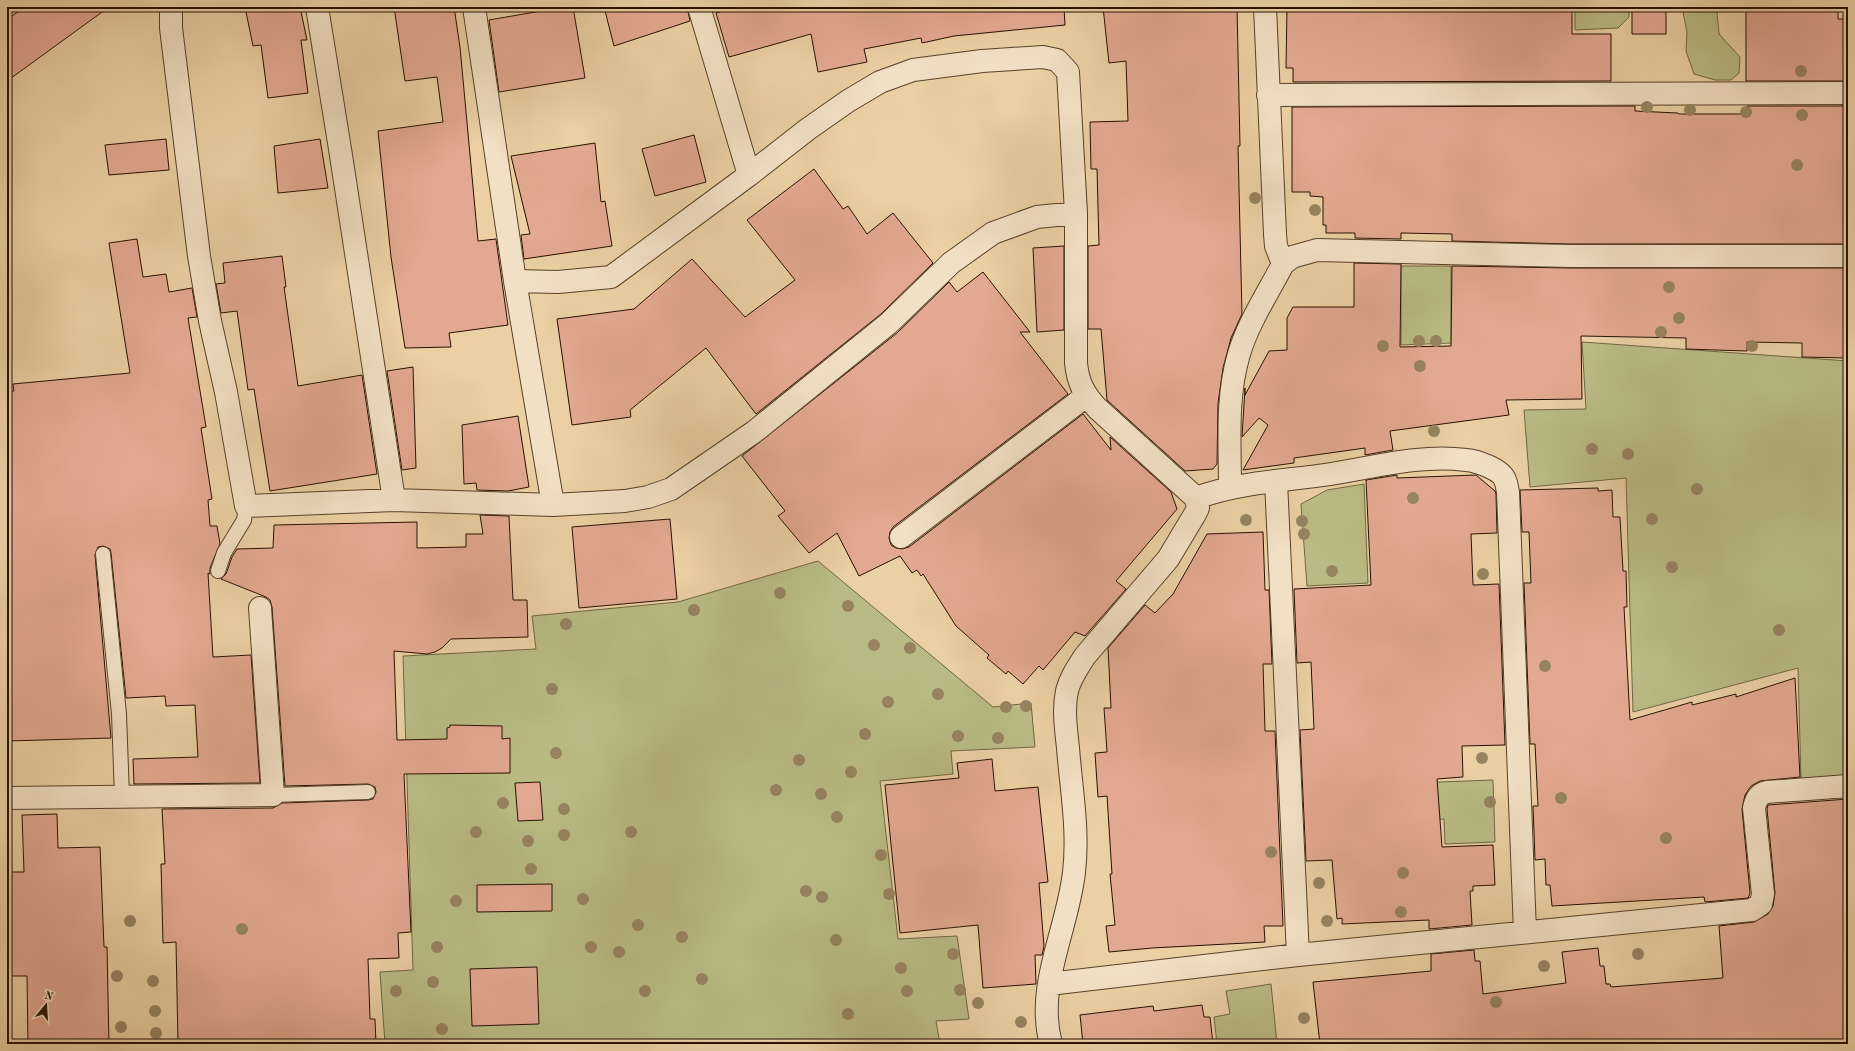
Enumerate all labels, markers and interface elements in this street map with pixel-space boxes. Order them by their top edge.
north arrow [26,985,66,1025]
text: N [43,990,55,1004]

